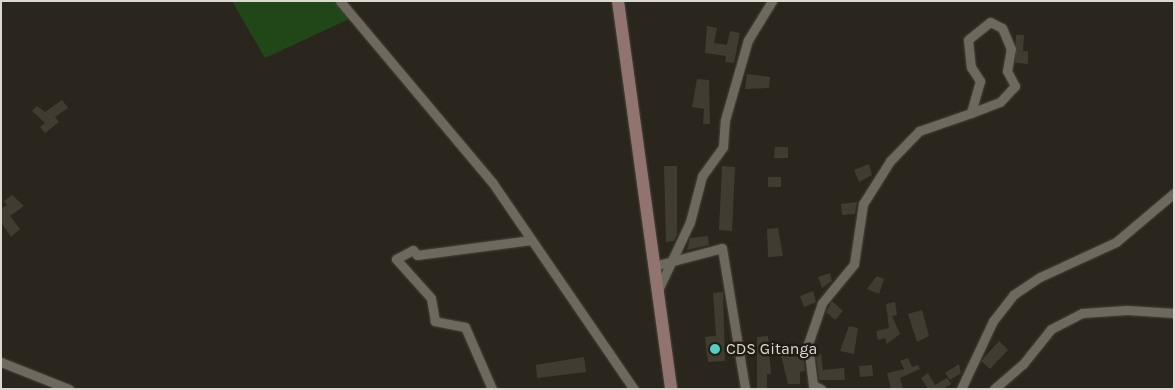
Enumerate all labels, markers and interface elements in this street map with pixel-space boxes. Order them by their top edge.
place label: CDS Gitanga [726,339,817,359]
marker: CDS Gitanga [708,342,722,356]

